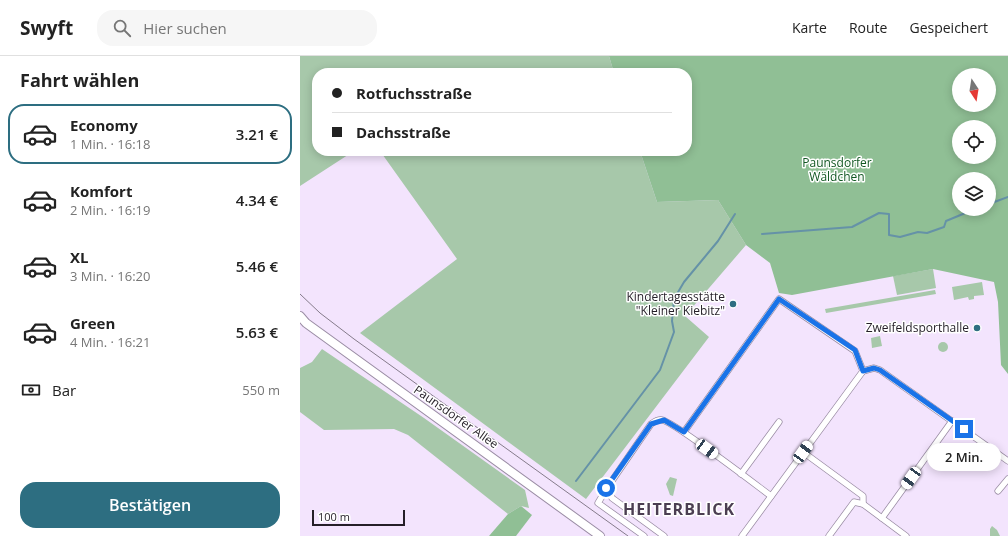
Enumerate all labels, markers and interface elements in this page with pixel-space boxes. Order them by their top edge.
search box [97,10,377,46]
text: Swyft [20,15,73,41]
icon: search [111,17,133,39]
text: Hier suchen [143,18,227,38]
text: Karte [792,18,827,37]
text: Route [849,18,887,37]
text: Gespeichert [909,18,988,37]
text: Fahrt wählen [20,68,139,92]
north arrow [952,68,996,112]
map controls [952,68,996,216]
text: Rotfuchsstraße [356,83,472,103]
text: Economy [70,115,138,135]
icon: car [22,116,58,152]
button: locate [952,120,996,164]
text: Dachsstraße [356,122,451,142]
text: 3.21 € [236,124,278,144]
text: 1 Min. · 16:18 [70,135,151,153]
park label: Paunsdorfer Wäldchen [802,154,872,185]
button: layers [952,172,996,216]
text: Komfort [70,181,132,201]
icon: car [22,182,58,218]
text: 4.34 € [236,190,278,210]
text: 2 Min. · 16:19 [70,201,151,219]
text: XL [70,247,88,267]
icon: car [22,248,58,284]
text: 5.46 € [236,256,278,276]
text: 3 Min. · 16:20 [70,267,151,285]
place label: Kindertagesstätte "Kleiner Kiebitz" [626,288,725,319]
marker: Kindertagesstätte "Kleiner Kiebitz" [728,299,738,309]
text: Green [70,313,115,333]
icon: car [22,314,58,350]
place label: Zweifeldsporthalle [866,319,969,336]
text: 5.63 € [236,322,278,342]
marker: Zweifeldsporthalle [972,323,982,333]
text: 4 Min. · 16:21 [70,333,151,351]
icon: cash [20,379,42,401]
text: Bar [52,380,76,400]
text: 550 m [242,381,280,399]
street label: Paunsdorfer Allee [411,381,502,452]
route end [955,420,973,438]
car [694,437,720,461]
car [791,439,815,465]
callout: 2 Min. [927,443,1001,471]
text: 2 Min. [945,448,983,466]
car [899,465,923,491]
route start [597,479,615,497]
button: Bestätigen [20,482,280,528]
district label: HEITERBLICK [623,498,735,520]
scale bar [312,508,405,527]
text: 100 m [318,509,350,524]

